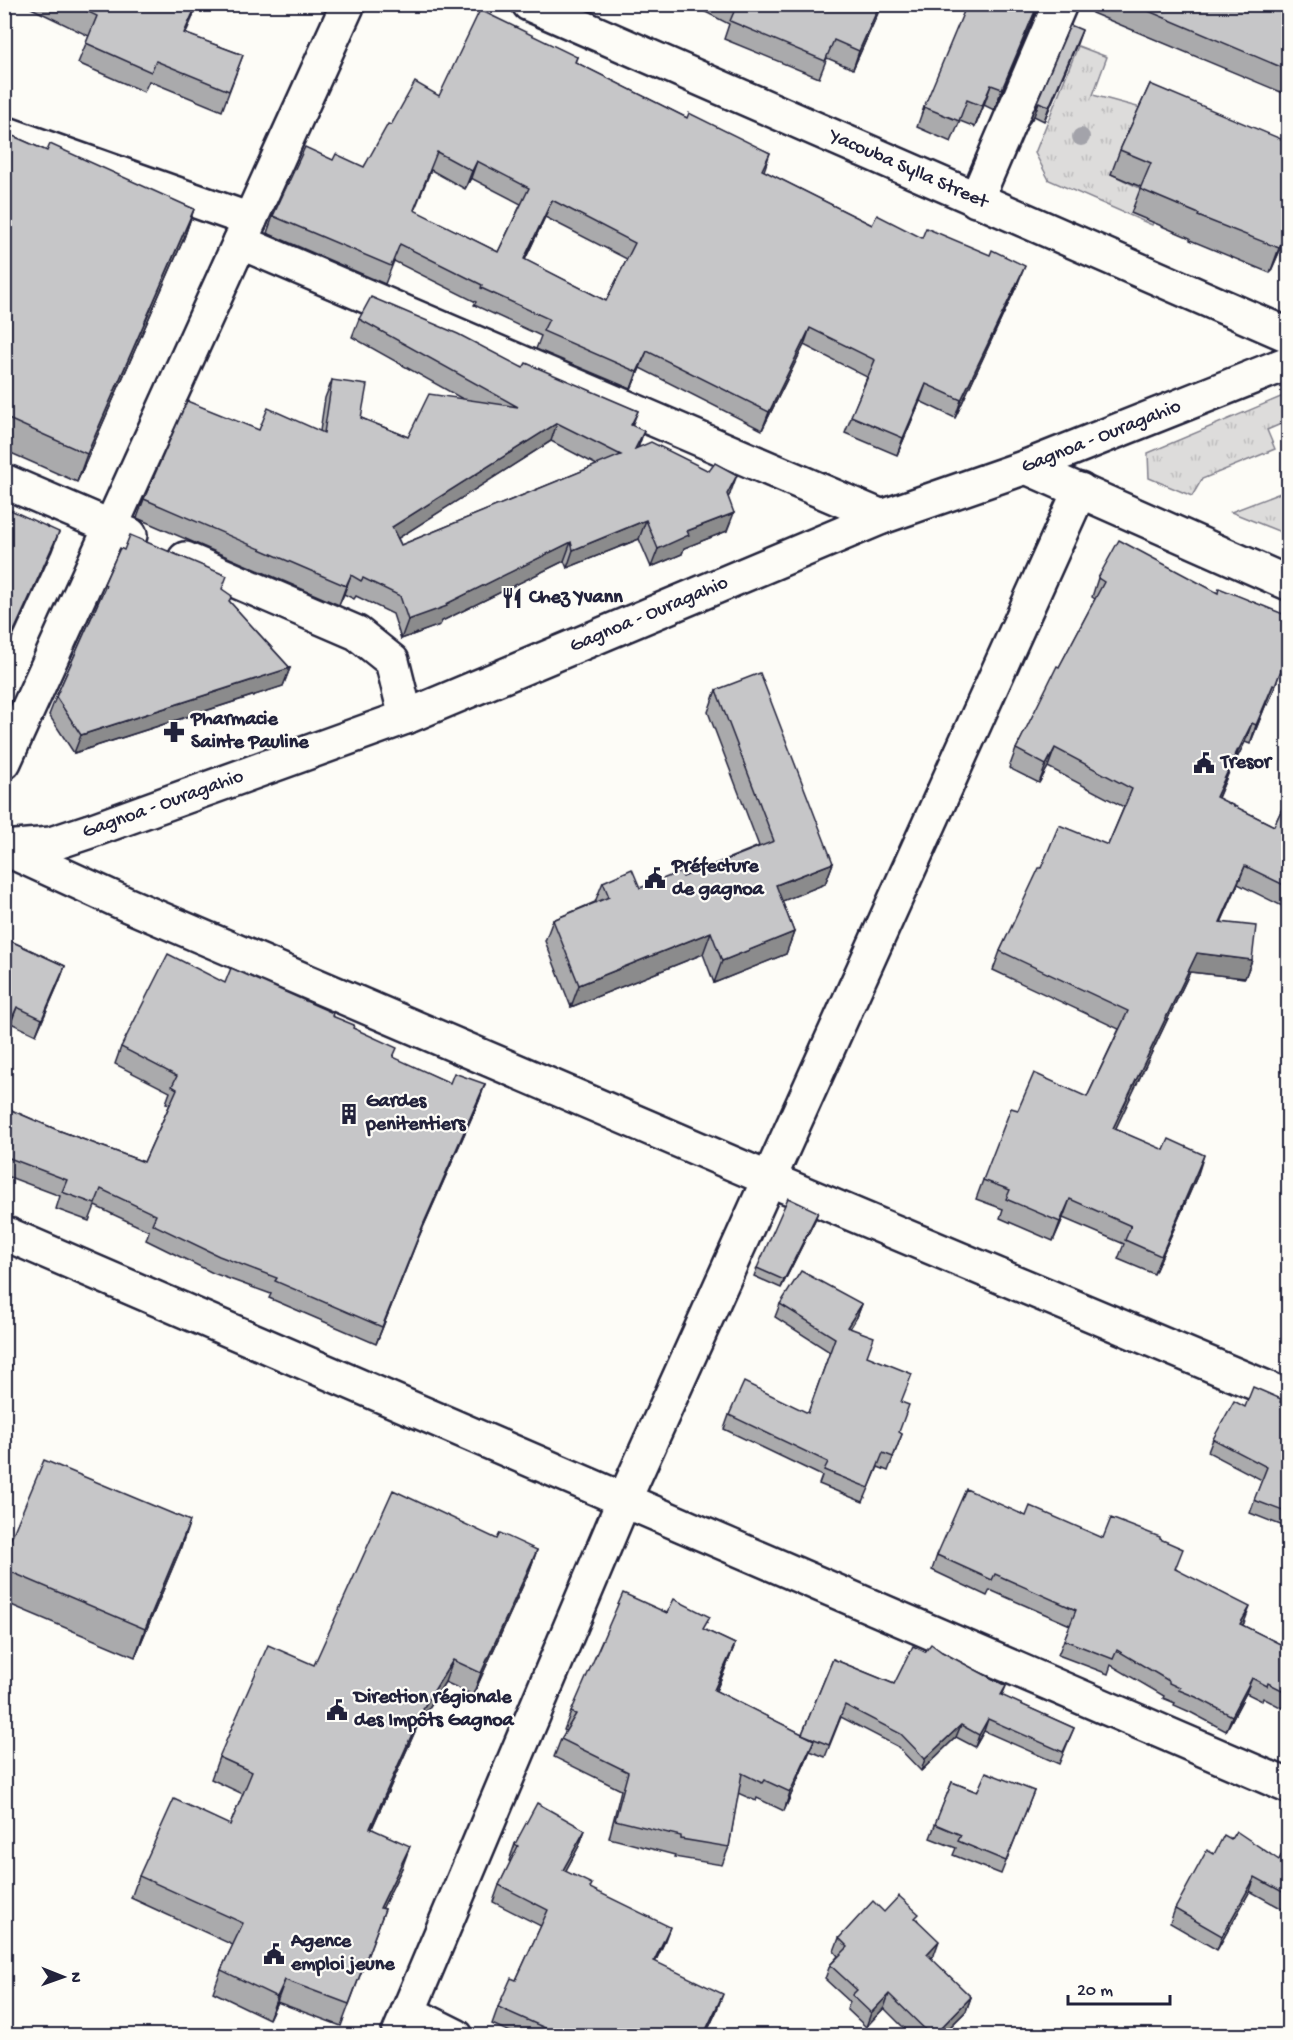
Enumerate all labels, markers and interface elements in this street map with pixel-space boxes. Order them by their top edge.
street label: Yacouba Sylla Street [824,124,993,215]
street label: Gagnoa - Ouragahio [1018,395,1184,479]
street label: Gagnoa - Ouragahio [567,571,732,658]
restaurant icon: Chez Yvann [500,586,524,610]
place label: Chez Yvann [528,587,623,610]
place label: Pharmacie Sainte Pauline [190,709,309,755]
pharmacy icon: Pharmacie Sainte Pauline [162,720,186,744]
public building icon: Tresor [1192,751,1216,775]
place label: Tresor [1219,752,1273,775]
street label: Gagnoa - Ouragahio [80,765,247,844]
place label: Préfecture de gagnoa [671,856,765,902]
public building icon: Préfecture de gagnoa [643,866,667,890]
place label: Gardes penitentiers [365,1091,467,1137]
building icon: Gardes penitentiers [337,1102,361,1126]
place label: Direction régionale des Impôts Gagnoa [352,1687,515,1733]
public building icon: Direction régionale des Impôts Gagnoa [325,1698,349,1722]
place label: Agence emploi jeune [290,1931,395,1977]
public building icon: Agence emploi jeune [262,1942,286,1966]
north arrow [33,1947,93,2007]
scale bar [1068,1968,1170,2006]
text: N [65,1972,84,1983]
text: 20 m [1077,1981,1113,2002]

